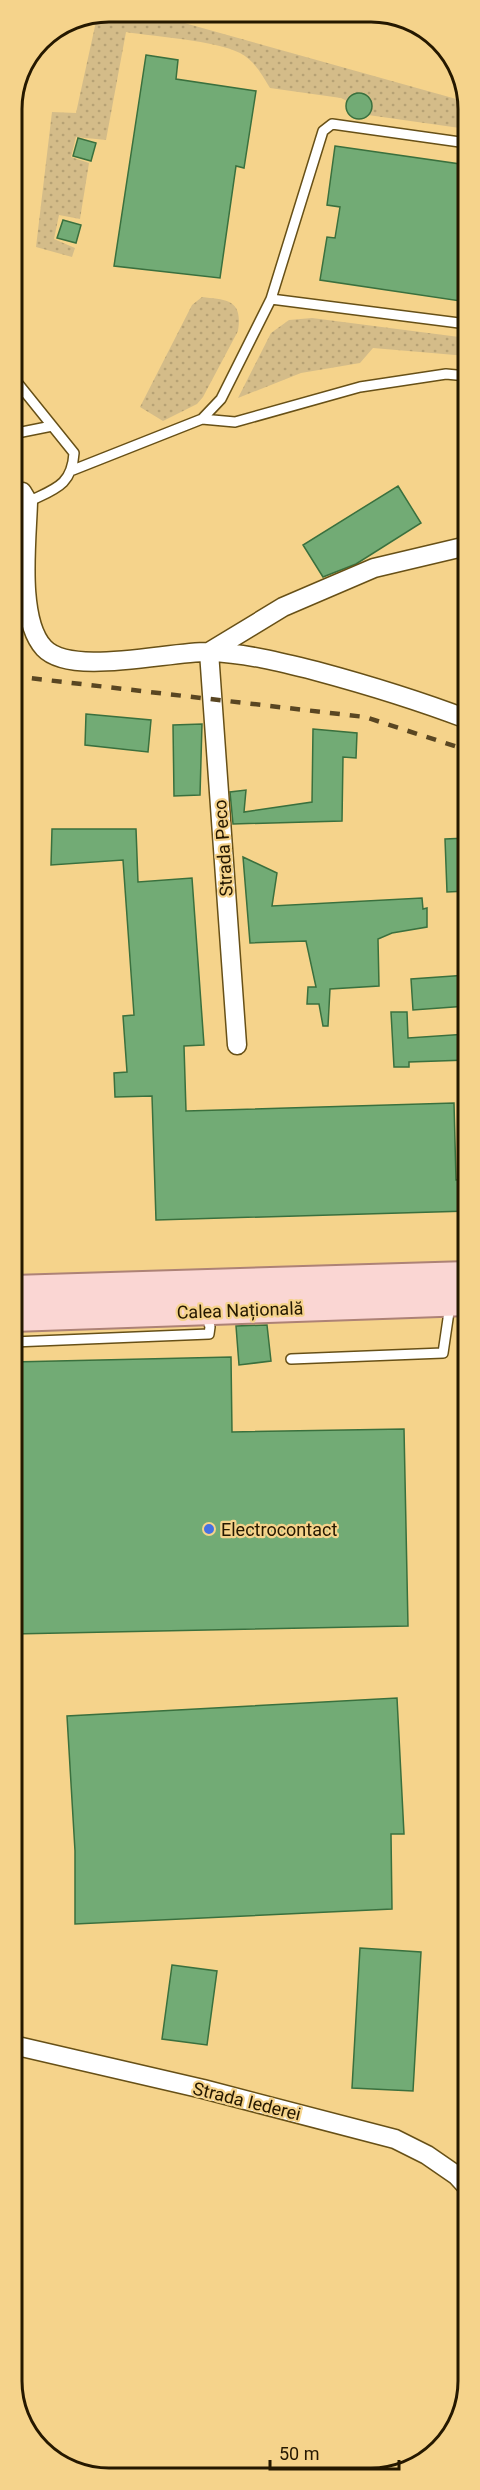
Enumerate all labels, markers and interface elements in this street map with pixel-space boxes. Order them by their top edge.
street label: Strada Peco [209,799,237,897]
street label: Calea Națională [176,1297,304,1324]
place label: Electrocontact [221,1519,337,1540]
marker: Electrocontact [202,1522,216,1536]
street label: Strada Iederei [191,2077,303,2125]
scale bar [270,2433,399,2471]
text: 50 m [279,2443,319,2464]

